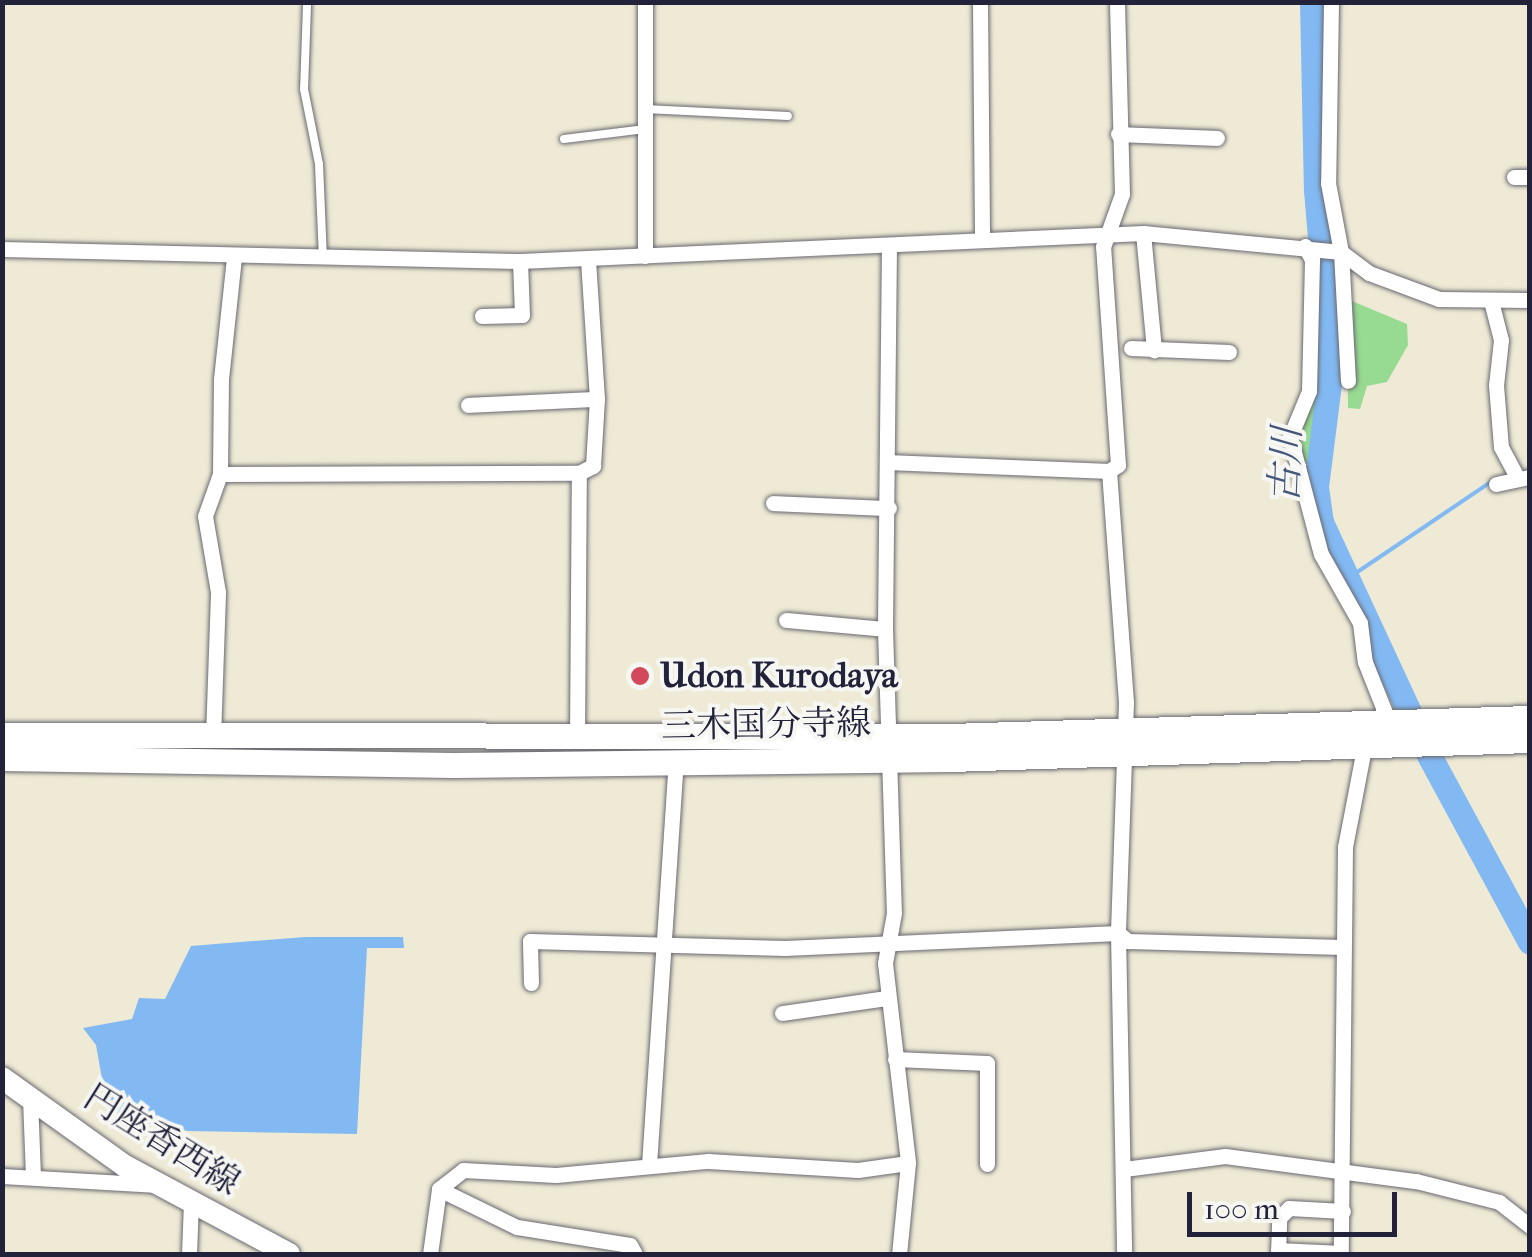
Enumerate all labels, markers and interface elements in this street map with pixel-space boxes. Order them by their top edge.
water label: 古川 [1262,426,1310,504]
place label: Udon Kurodaya [660,655,898,697]
marker: Udon Kurodaya [629,665,651,687]
street label: 三木国分寺線 [661,702,871,748]
street label: 円座香西線 [77,1076,247,1204]
scale bar [1192,1172,1402,1234]
text: 100 m [1204,1192,1279,1227]

